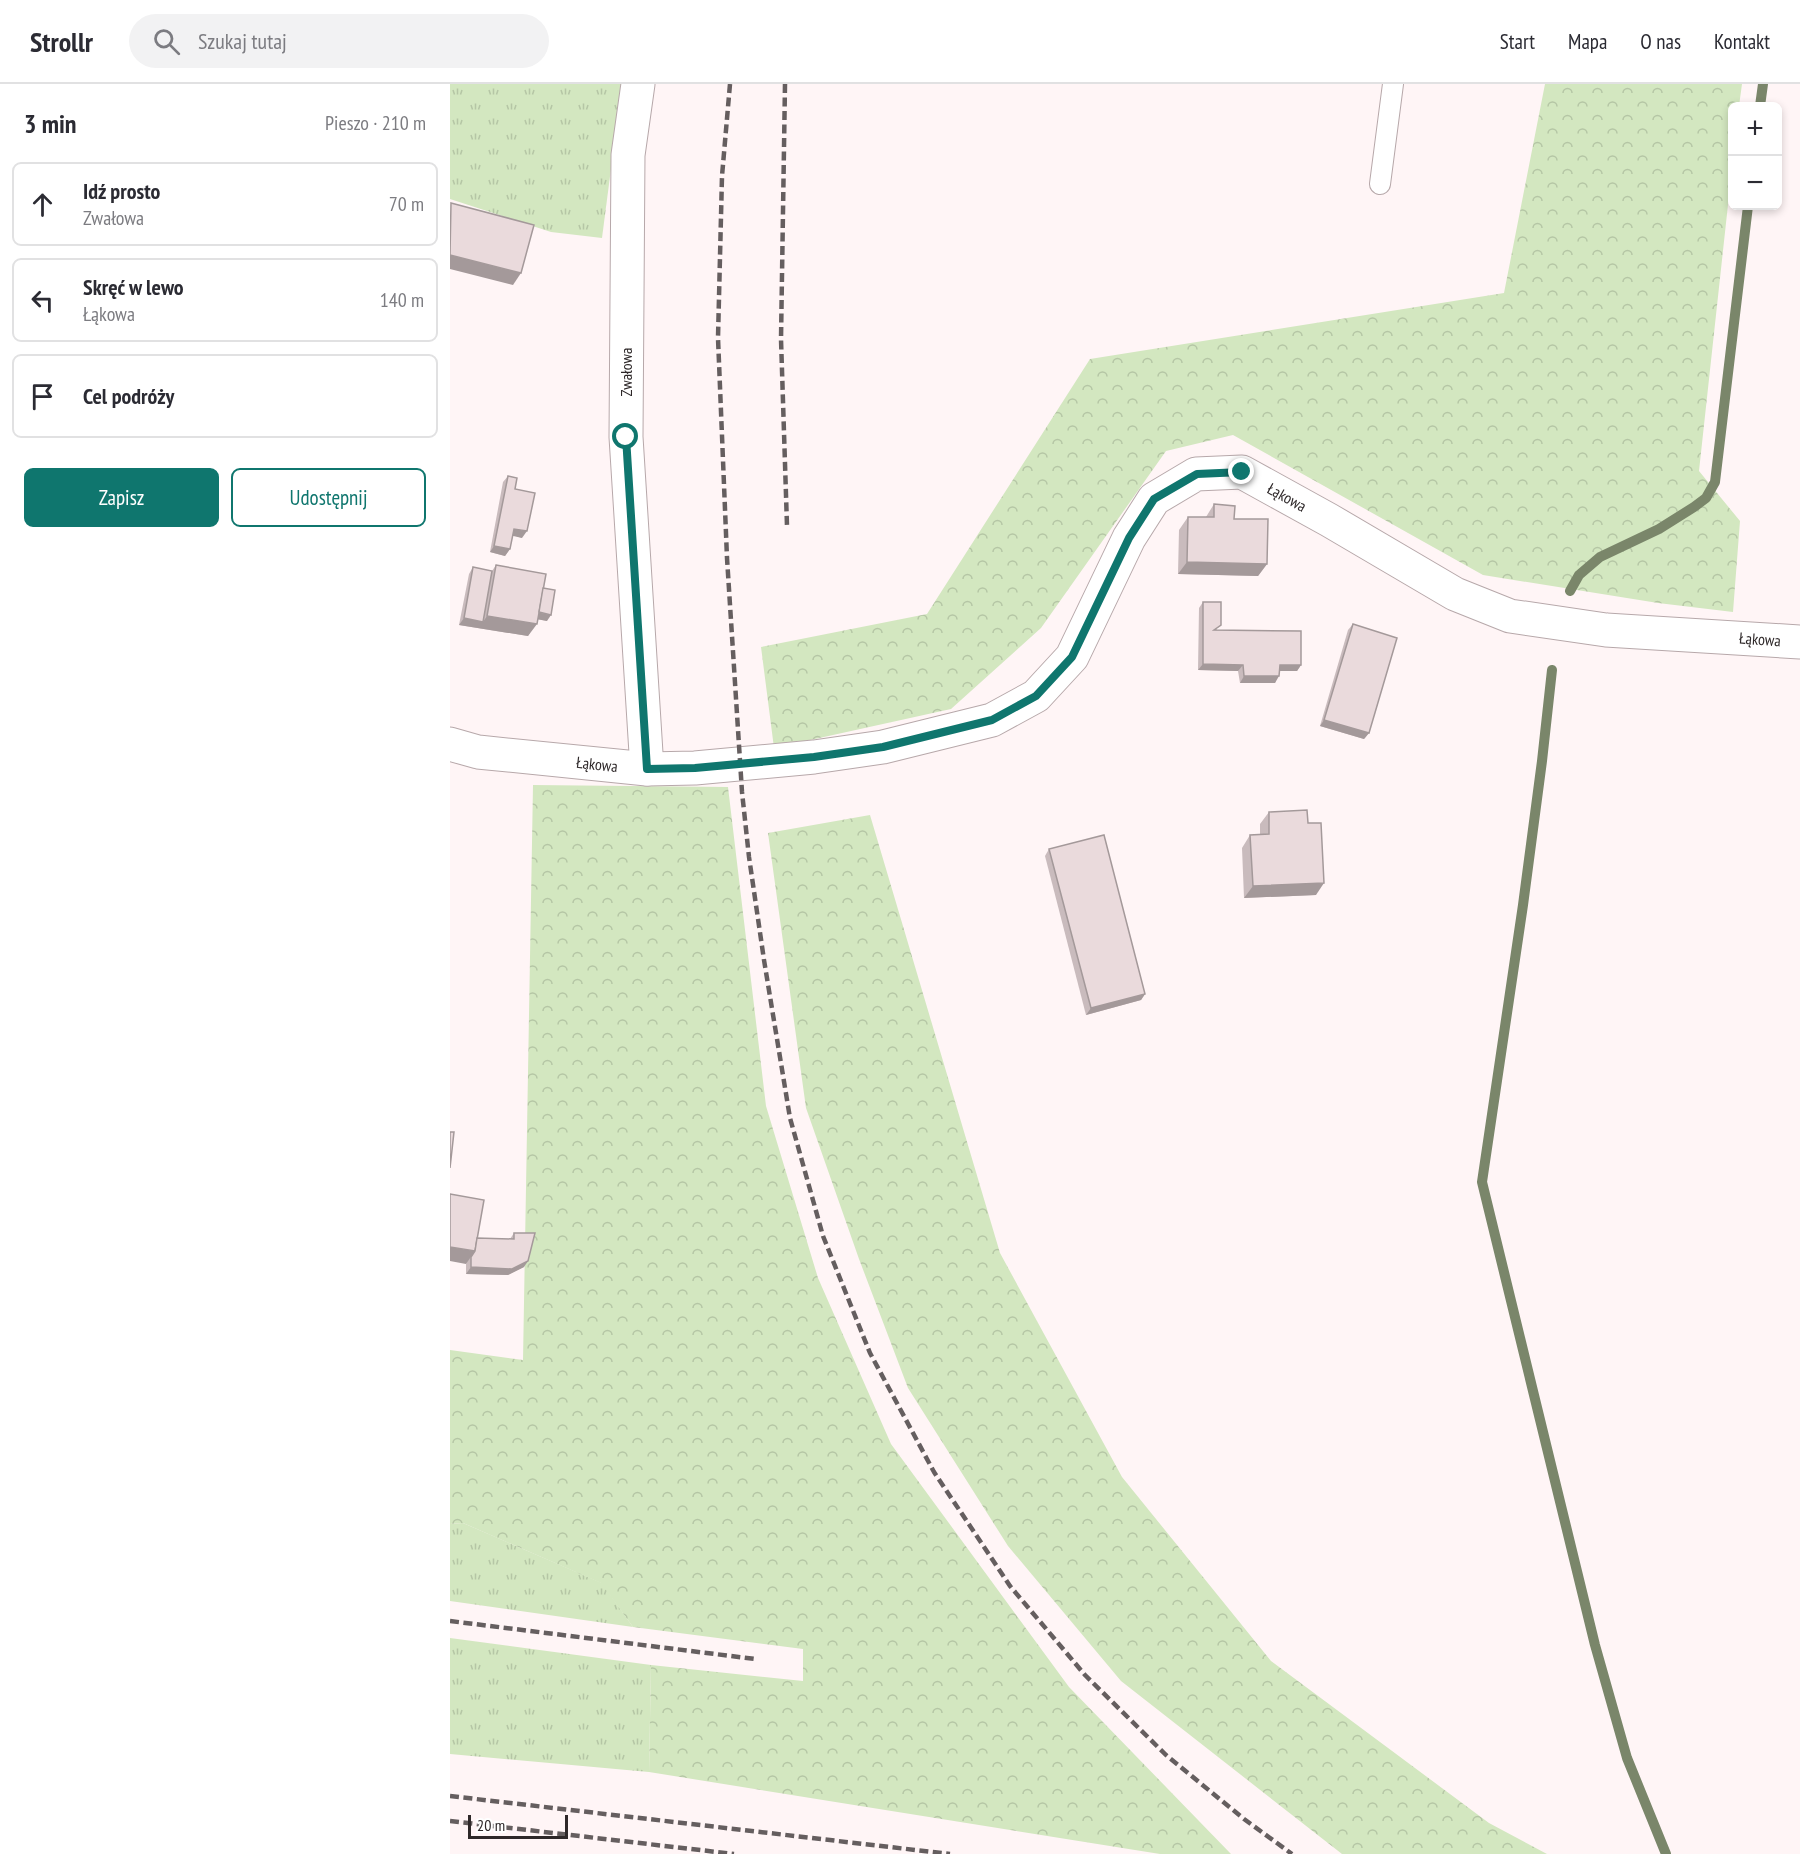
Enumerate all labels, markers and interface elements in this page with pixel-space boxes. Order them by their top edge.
search box [129,14,549,68]
text: Strollr [30,23,93,60]
icon: search [150,25,183,58]
text: Szukaj tutaj [198,27,287,55]
text: Start [1500,28,1535,55]
text: Mapa [1568,28,1607,55]
text: O nas [1640,28,1681,55]
text: Kontakt [1714,28,1770,55]
map controls [1728,102,1782,210]
button: + [1728,102,1782,156]
text: 3 min [24,107,77,140]
text: Pieszo · 210 m [325,110,426,136]
button: − [1728,156,1782,210]
text: Idź prosto [83,177,160,205]
icon: ahead [26,188,59,221]
text: 70 m [389,191,424,217]
text: Zwałowa [83,205,144,231]
text: Skręć w lewo [83,273,184,301]
icon: left [26,284,59,317]
text: 140 m [380,287,424,313]
text: Łąkowa [83,301,135,327]
street label: Zwałowa [616,348,636,396]
icon: arrive [26,380,59,413]
text: Cel podróży [83,382,174,410]
route start [612,423,638,449]
route end [1228,458,1254,484]
button: Zapisz [24,468,219,527]
button: Udostępnij [231,468,426,527]
street label: Łąkowa [1264,478,1310,516]
street label: Łąkowa [1739,628,1781,650]
street label: Łąkowa [575,752,619,776]
scale bar [468,1812,568,1840]
text: 20 m [477,1815,505,1835]

